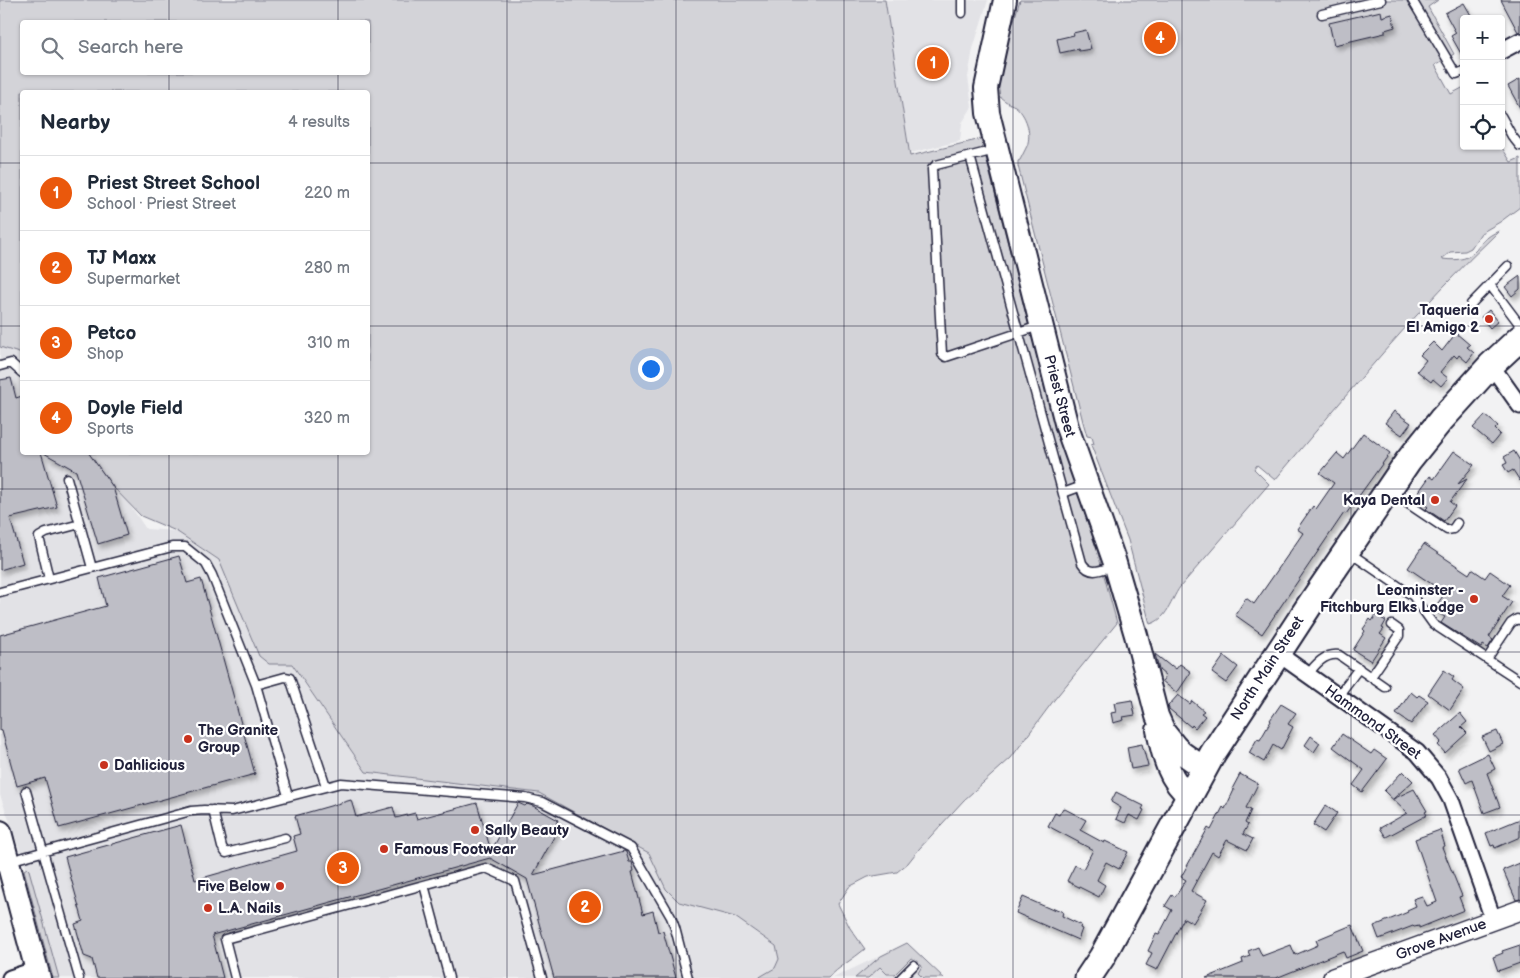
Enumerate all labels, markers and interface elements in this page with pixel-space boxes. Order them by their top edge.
map controls [1460,15,1505,150]
button: + [1460,15,1505,60]
pin: 4 [1144,19,1176,57]
search box [20,20,370,75]
icon: search [38,34,66,62]
text: Search here [78,36,183,59]
pin: 1 [917,44,949,82]
button: − [1460,60,1505,105]
button: locate [1460,105,1505,150]
text: Nearby [40,110,110,135]
text: 4 results [288,113,350,132]
text: Priest Street School [87,172,260,195]
text: 1 [53,184,59,203]
text: 220 m [304,184,350,203]
text: School · Priest Street [87,195,236,214]
text: TJ Maxx [87,247,156,270]
text: 2 [51,259,61,278]
text: 280 m [304,259,350,278]
text: Supermarket [87,270,180,289]
place label: Taqueria El Amigo 2 [1406,301,1479,337]
marker: Taqueria El Amigo 2 [1483,313,1495,325]
text: Petco [87,322,136,345]
text: 3 [51,334,61,353]
text: 310 m [307,334,350,353]
text: Shop [87,345,124,364]
street label: Priest Street [1039,353,1080,440]
your location [638,356,664,382]
text: Doyle Field [87,397,183,420]
text: 4 [51,409,61,428]
text: 320 m [304,409,350,428]
text: Sports [87,420,134,439]
place label: Kaya Dental [1343,491,1425,510]
marker: Kaya Dental [1429,494,1441,506]
place label: Leominster - Fitchburg Elks Lodge [1320,581,1464,617]
marker: Leominster - Fitchburg Elks Lodge [1468,593,1480,605]
street label: North Main Street [1227,612,1308,724]
street label: Hammond Street [1321,681,1425,764]
place label: The Granite Group [198,721,278,757]
marker: The Granite Group [182,733,194,745]
place label: Dahlicious [114,756,185,775]
marker: Dahlicious [98,759,110,771]
place label: Sally Beauty [485,821,569,840]
marker: Sally Beauty [469,824,481,836]
place label: Famous Footwear [394,840,517,859]
marker: Famous Footwear [378,843,390,855]
pin: 3 [327,849,359,887]
place label: Five Below [197,877,270,896]
marker: Five Below [274,880,286,892]
pin: 2 [569,888,601,926]
place label: L.A. Nails [218,899,281,918]
marker: L.A. Nails [202,902,214,914]
street label: Grove Avenue [1393,914,1489,965]

